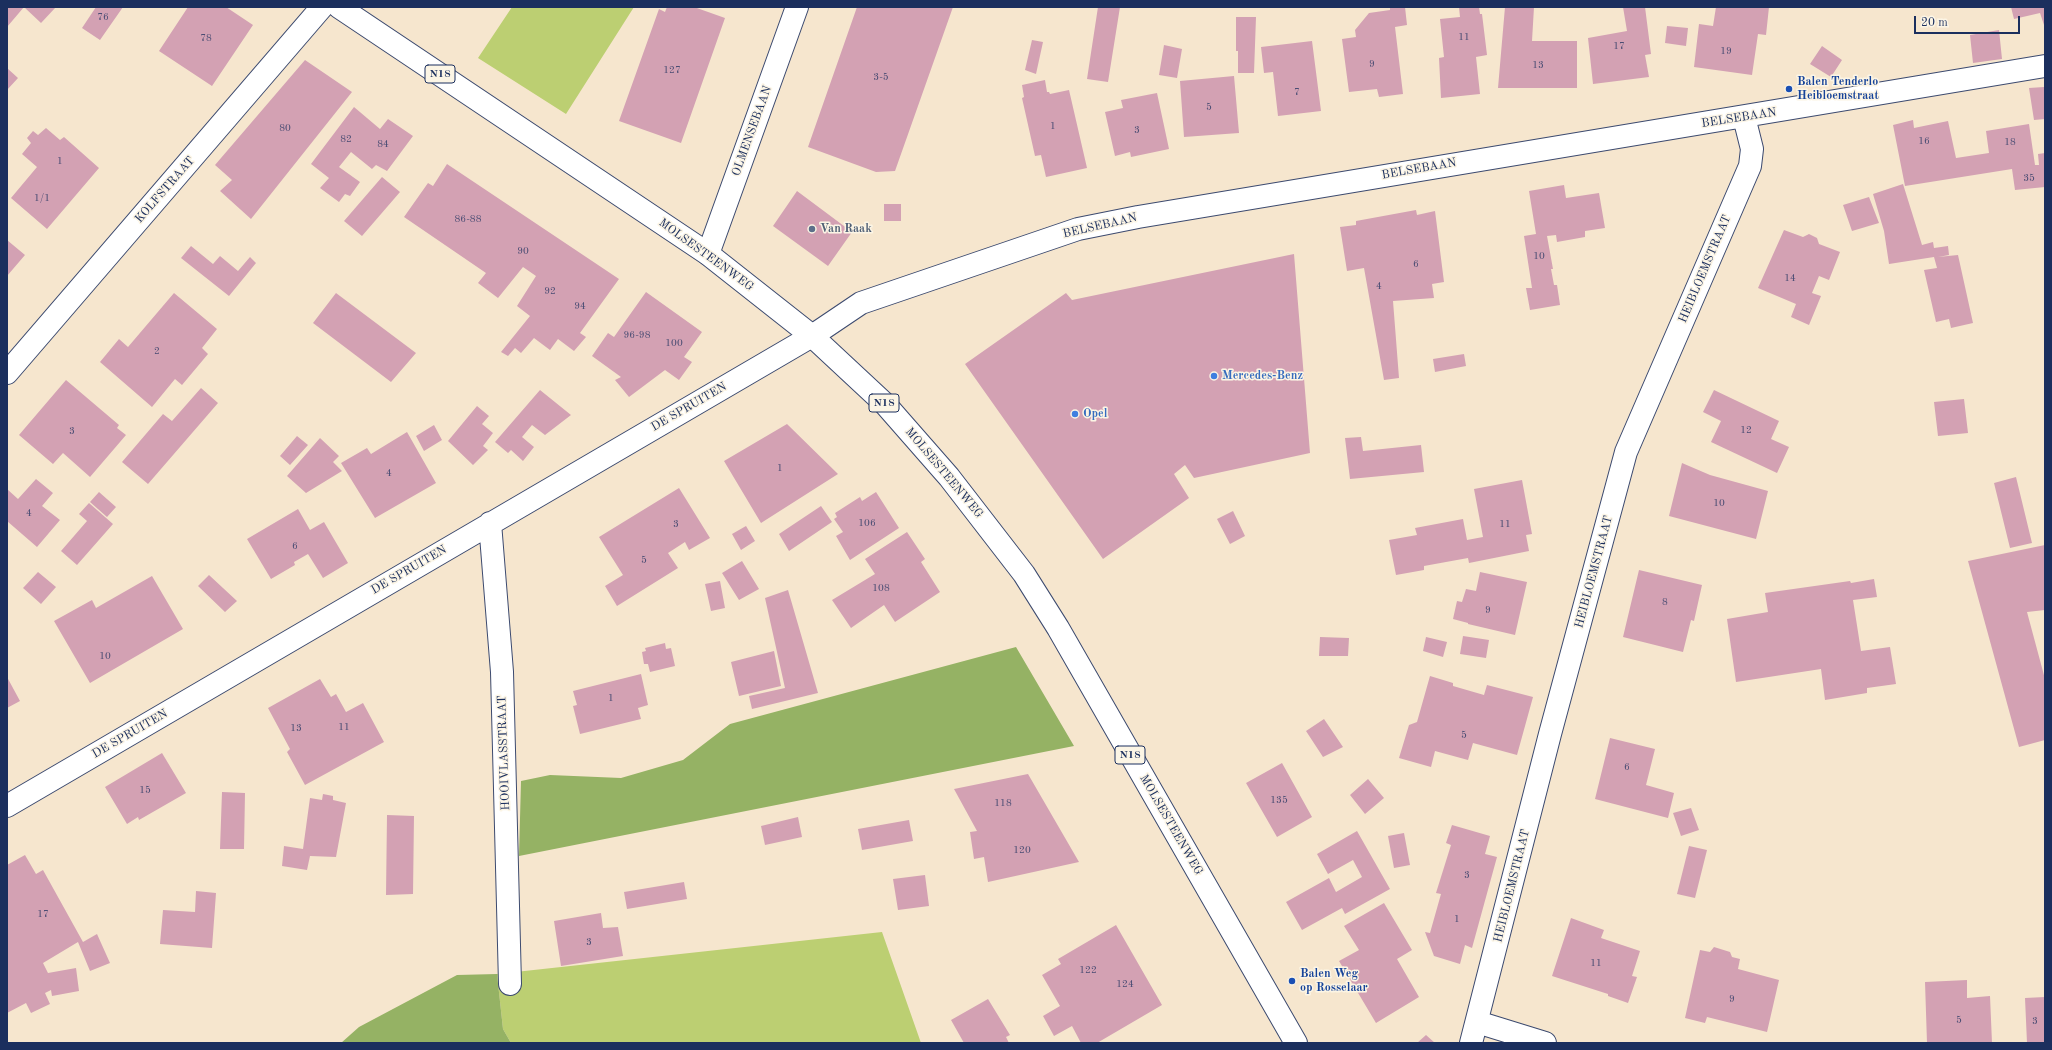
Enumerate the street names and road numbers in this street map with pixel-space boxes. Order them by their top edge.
road number: N18 [425,65,455,83]
street label: OLMENSEBAAN [729,84,775,178]
street label: BELSEBAAN [1700,105,1778,131]
street label: KOLFSTRAAT [132,154,198,226]
street label: BELSEBAAN [1380,155,1458,183]
street label: BELSEBAAN [1062,210,1138,242]
street label: HEIBLOEMSTRAAT [1676,213,1734,325]
street label: MOLSESTEENWEG [656,216,756,294]
street label: DE SPRUITEN [649,380,729,434]
road number: N18 [869,394,899,412]
street label: MOLSESTEENWEG [902,425,986,521]
street label: HEIBLOEMSTRAAT [1572,514,1616,630]
street label: DE SPRUITEN [369,543,449,597]
street label: HOOIVLASSTRAAT [495,695,513,811]
street label: DE SPRUITEN [90,707,170,761]
road number: N18 [1115,746,1145,764]
street label: MOLSESTEENWEG [1136,772,1206,878]
street label: HEIBLOEMSTRAAT [1491,828,1533,944]

